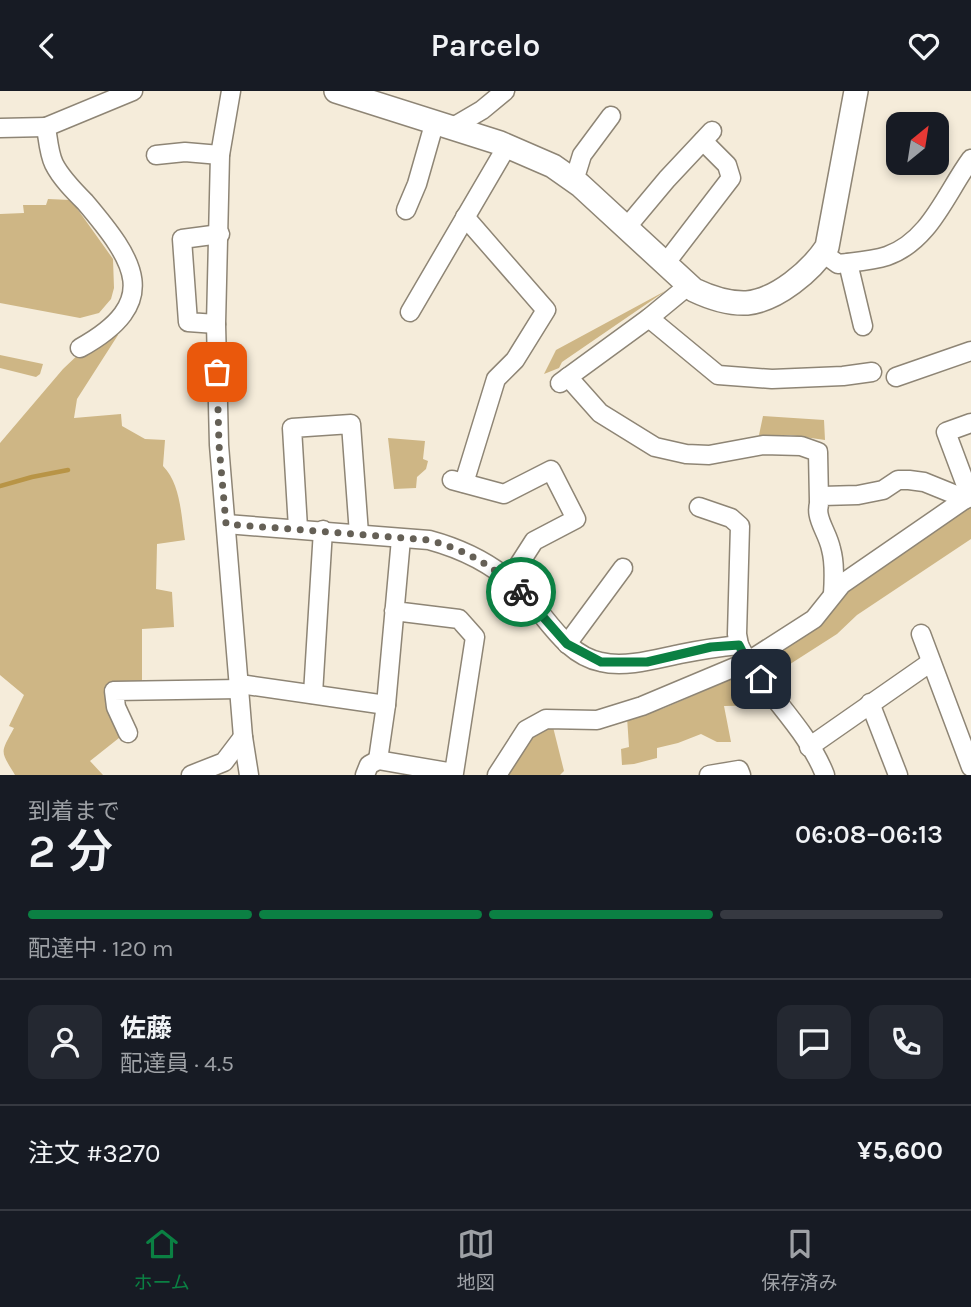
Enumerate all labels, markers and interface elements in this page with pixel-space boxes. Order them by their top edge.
icon: back [28,27,66,65]
text: Parcelo [430,27,541,64]
icon: heart [905,27,943,65]
north arrow [886,112,948,175]
map controls [886,112,949,175]
pin [187,342,247,402]
icon: bag [198,353,236,391]
courier [486,557,556,627]
icon: bike [502,573,540,611]
pin [731,649,791,709]
icon: home [742,660,780,698]
text: 到着まで [28,798,120,825]
text: 06:08–06:13 [795,819,943,850]
text: 2 分 [28,825,113,879]
text: 配達中 · 120 m [28,935,174,962]
button: person [28,1005,102,1079]
button: chat [777,1005,851,1079]
button: phone [869,1005,943,1079]
text: 佐藤 [120,1013,172,1044]
text: 配達員 · 4.5 [120,1050,234,1077]
text: ¥5,600 [857,1135,943,1166]
text: 注文 #3270 [28,1138,161,1169]
tab: ホーム [133,1225,190,1294]
tab: 地図 [457,1225,495,1294]
tab: 保存済み [762,1225,838,1294]

